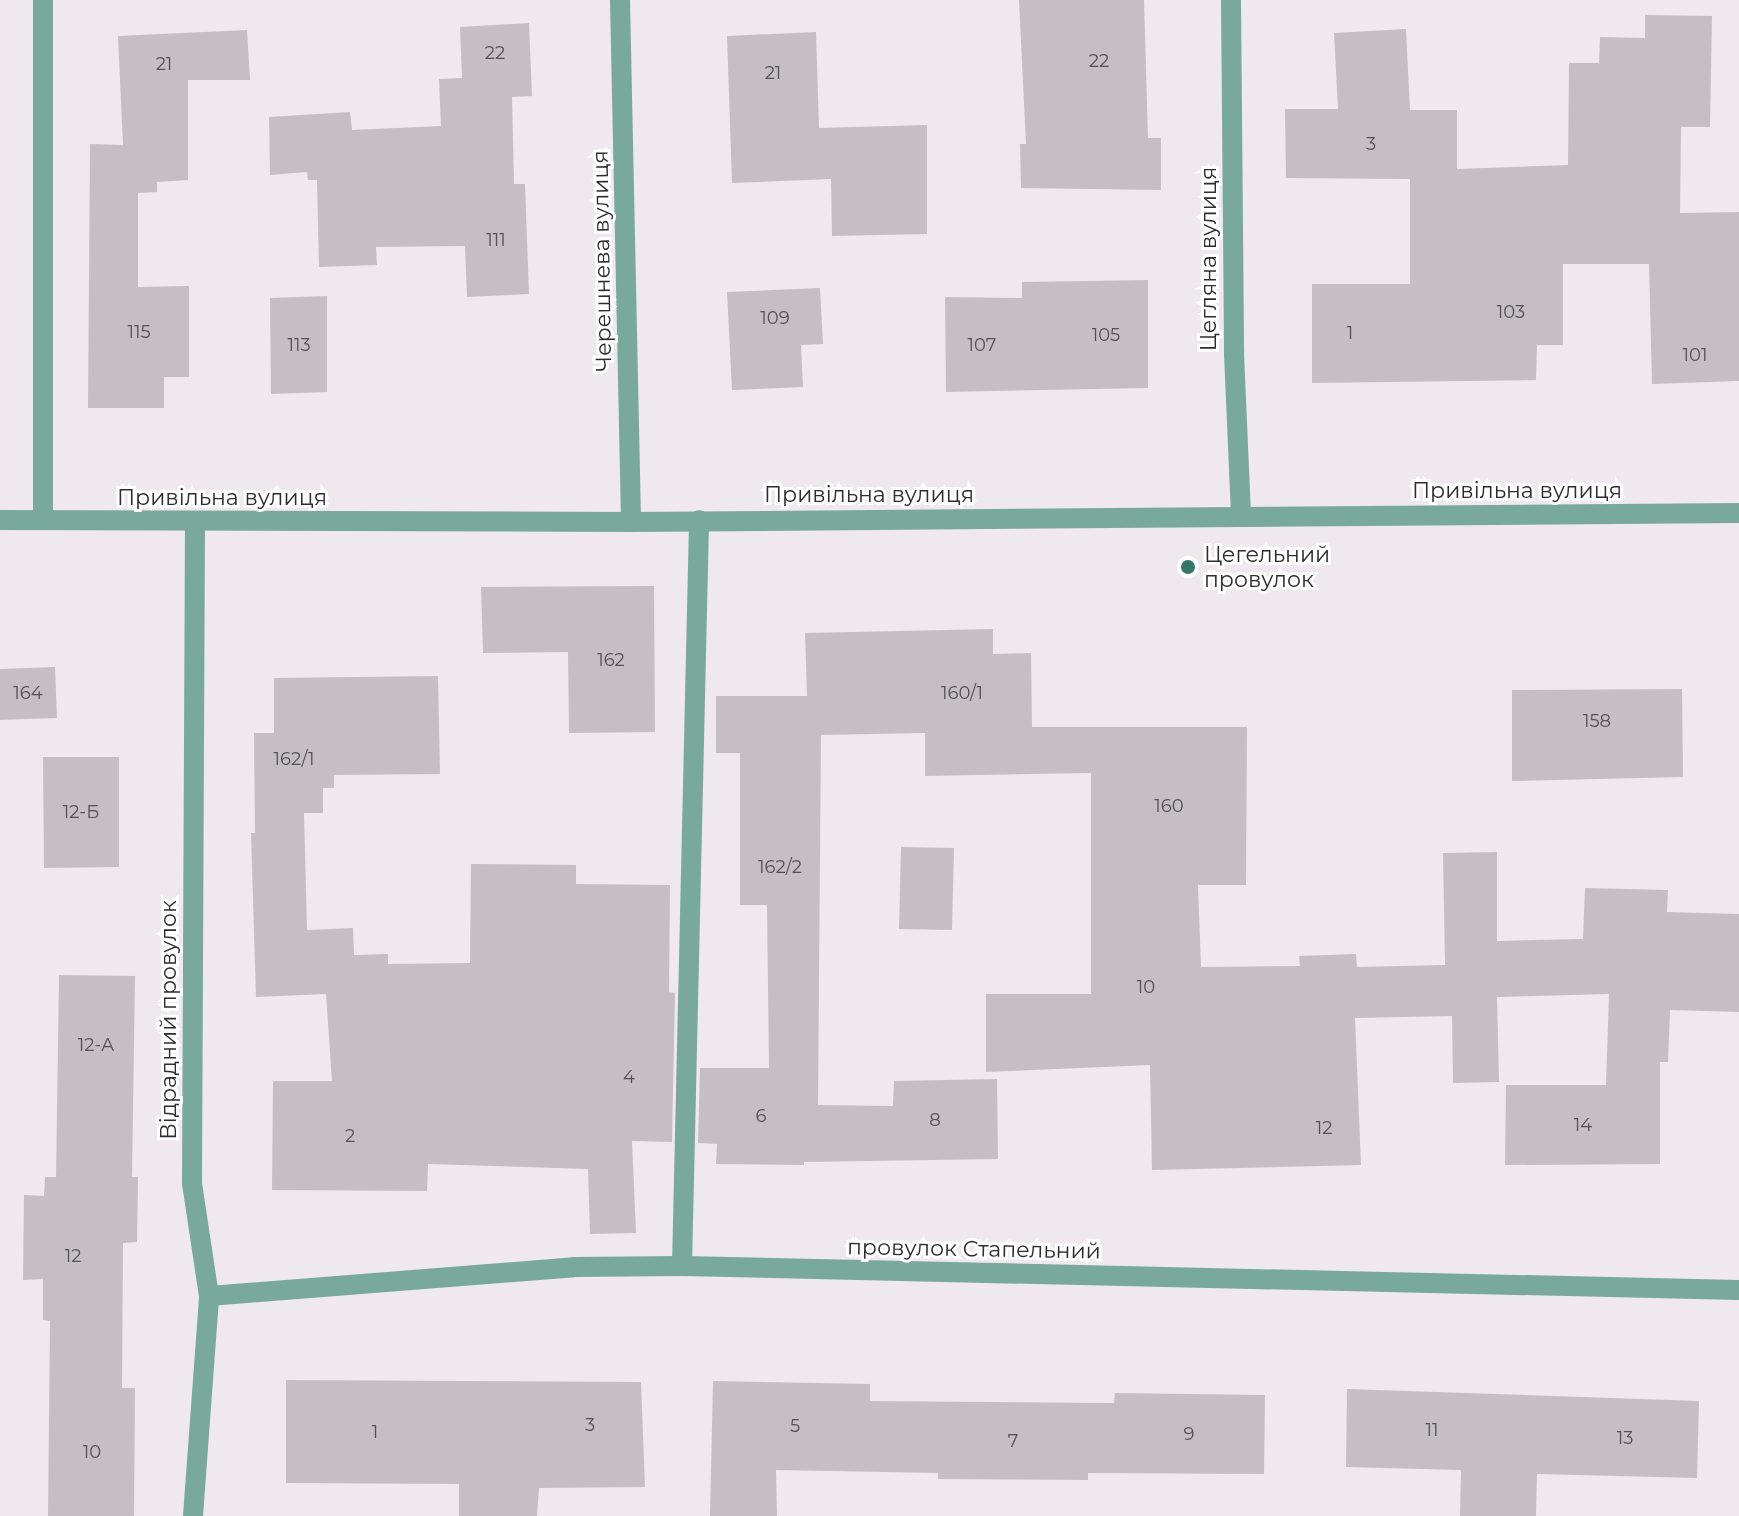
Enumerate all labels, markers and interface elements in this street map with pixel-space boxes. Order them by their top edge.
house number: 22 [485,42,505,64]
house number: 22 [1089,50,1109,72]
house number: 21 [156,53,172,75]
house number: 21 [765,62,781,84]
house number: 3 [1366,133,1376,155]
street label: Черешнева вулиця [587,150,617,372]
street label: Цегляна вулиця [1196,167,1222,351]
house number: 111 [486,229,506,251]
house number: 103 [1497,301,1525,323]
house number: 109 [760,307,790,329]
house number: 115 [127,321,151,343]
house number: 1 [1347,322,1353,344]
house number: 105 [1092,324,1120,346]
house number: 113 [287,334,311,356]
house number: 107 [968,334,996,356]
house number: 101 [1683,344,1707,366]
street label: Привільна вулиця [1412,478,1622,504]
street label: Привільна вулиця [764,482,974,508]
street label: Привільна вулиця [117,485,327,511]
place label: Цегельний провулок [1204,541,1330,592]
marker: Цегельний провулок [1179,558,1197,576]
house number: 162 [597,649,625,671]
house number: 164 [13,682,43,704]
house number: 160/1 [941,682,983,704]
house number: 158 [1583,710,1611,732]
house number: 162/1 [274,748,314,770]
house number: 160 [1154,795,1184,817]
house number: 12-Б [63,801,99,823]
house number: 162/2 [758,856,802,878]
street label: Відрадний провулок [156,900,182,1140]
house number: 10 [1137,976,1155,998]
house number: 12-А [78,1034,114,1056]
house number: 4 [623,1066,635,1088]
house number: 6 [756,1105,766,1127]
house number: 8 [929,1109,941,1131]
house number: 14 [1574,1114,1592,1136]
house number: 12 [1316,1117,1332,1139]
house number: 2 [345,1125,355,1147]
street label: провулок Стапельний [847,1234,1101,1264]
house number: 12 [65,1245,81,1267]
house number: 3 [585,1414,595,1436]
house number: 5 [790,1415,800,1437]
house number: 11 [1426,1419,1438,1441]
house number: 1 [372,1421,378,1443]
house number: 9 [1184,1423,1194,1445]
house number: 13 [1617,1427,1633,1449]
house number: 7 [1008,1430,1018,1452]
house number: 10 [83,1441,101,1463]

